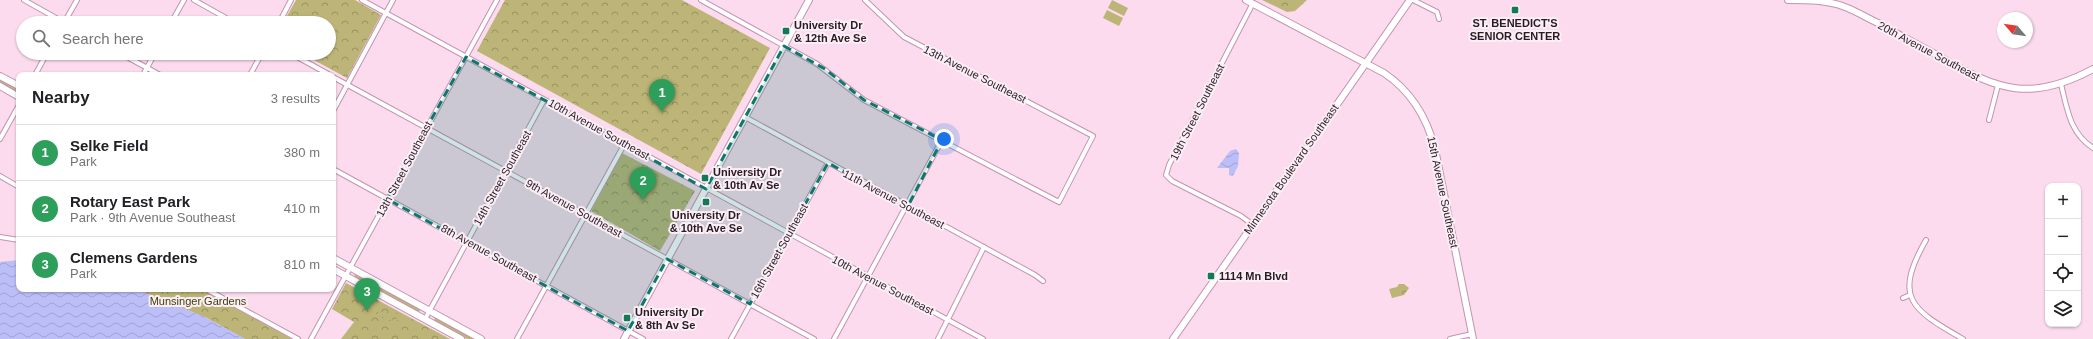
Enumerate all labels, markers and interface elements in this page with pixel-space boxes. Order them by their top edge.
marker: ST. BENEDICT'S SENIOR CENTER [1510,5,1520,15]
north arrow [1997,12,2033,48]
search box [16,16,336,60]
place label: ST. BENEDICT'S SENIOR CENTER [1470,17,1560,42]
place label: University Dr & 12th Ave Se [794,19,867,44]
street label: 20th Avenue Southeast [1876,19,1982,83]
marker: University Dr & 12th Ave Se [781,26,791,36]
icon: search [30,27,52,49]
text: Search here [62,30,144,47]
street label: 13th Avenue Southeast [922,43,1028,105]
street label: 19th Street Southeast [1167,62,1227,162]
pin: 1 [649,79,675,112]
text: Nearby [32,88,90,107]
text: 3 results [271,91,320,106]
street label: 10th Avenue Southeast [546,96,652,162]
street label: Minnesota Boulevard Southeast [1241,102,1341,236]
street label: 13th Street Southeast [374,119,434,219]
street label: 14th Street Southeast [471,129,533,227]
your location [934,129,954,149]
street label: 15th Avenue Southeast [1425,135,1461,249]
text: Selke Field [70,137,148,154]
text: 1 [41,145,49,160]
text: 380 m [284,145,320,160]
text: Park [70,154,97,169]
place label: University Dr & 10th Av Se [713,166,782,191]
pin: 2 [630,167,656,200]
street label: 11th Avenue Southeast [841,167,947,231]
marker: University Dr & 10th Av Se [700,173,710,183]
street label: 9th Avenue Southeast [524,177,624,239]
map controls [2045,183,2081,327]
button: + [2045,183,2081,219]
text: Rotary East Park [70,193,190,210]
marker: University Dr & 10th Ave Se [701,197,711,207]
text: 2 [41,201,49,216]
text: 410 m [284,201,320,216]
street label: 16th Street Southeast [748,202,810,300]
place label: University Dr & 10th Ave Se [670,209,742,234]
text: Park · 9th Avenue Southeast [70,210,235,225]
button: − [2045,219,2081,255]
street label: 8th Avenue Southeast [439,222,539,284]
text: Clemens Gardens [70,249,198,266]
street label: 10th Avenue Southeast [830,253,936,317]
button: locate [2045,255,2081,291]
text: 3 [41,257,49,272]
text: 810 m [284,257,320,272]
text: Park [70,266,97,281]
place label: 1114 Mn Blvd [1219,270,1288,282]
marker: 1114 Mn Blvd [1206,271,1216,281]
pin: 3 [354,278,380,311]
button: layers [2045,291,2081,327]
park label: Munsinger Gardens [150,295,247,307]
place label: University Dr & 8th Av Se [635,306,704,331]
marker: University Dr & 8th Av Se [622,313,632,323]

